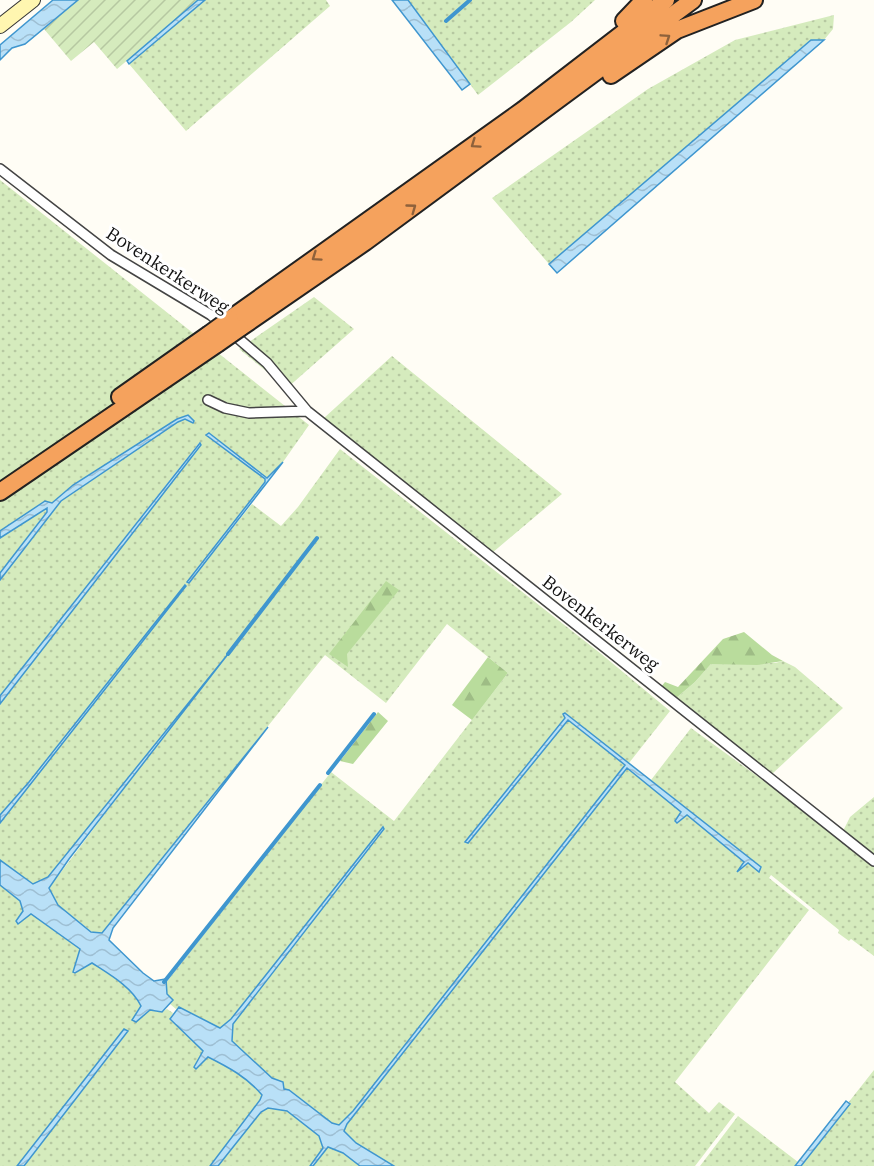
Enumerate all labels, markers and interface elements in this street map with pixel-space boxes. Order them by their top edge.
one-way arrow [660,33,670,45]
one-way arrow [471,137,482,148]
one-way arrow [406,204,417,215]
street label: Bovenkerkerweg [102,222,234,318]
one-way arrow [312,250,323,261]
street label: Bovenkerkerweg [538,570,664,676]

